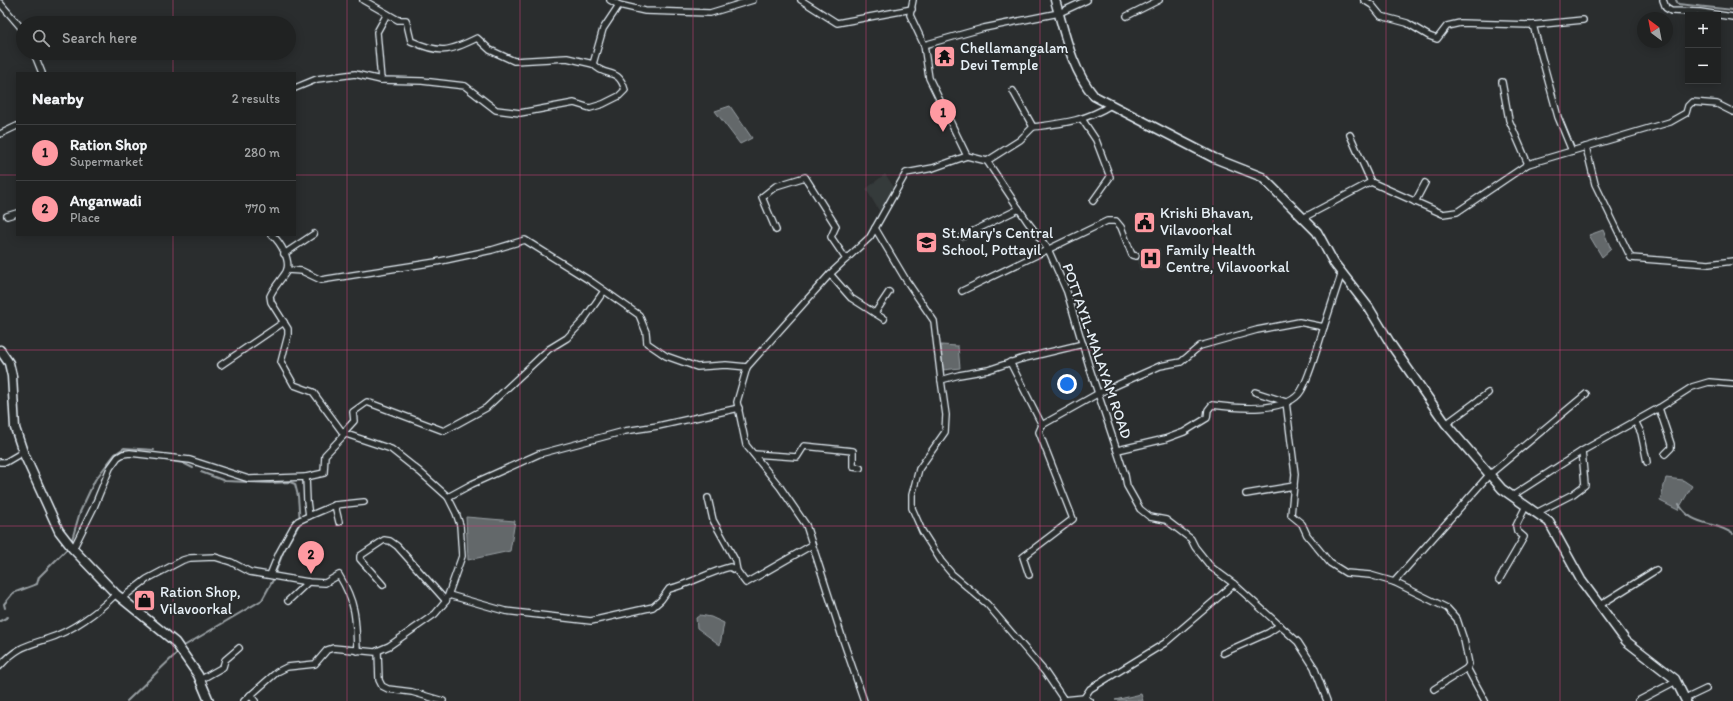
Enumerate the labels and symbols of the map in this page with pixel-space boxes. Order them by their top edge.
north arrow [1637,12,1673,48]
place label: Chellamangalam Devi Temple [960,39,1068,74]
temple icon: Chellamangalam Devi Temple [932,44,958,70]
pin: 1 [930,99,956,132]
place label: Krishi Bhavan, Vilavoorkal [1160,204,1253,239]
public building icon: Krishi Bhavan, Vilavoorkal [1131,209,1157,235]
place label: St.Mary's Central School, Pottayil [942,224,1054,259]
school or university icon: St.Mary's Central School, Pottayil [913,229,939,255]
place label: Family Health Centre, Vilavoorkal [1166,241,1290,276]
hospital icon: Family Health Centre, Vilavoorkal [1137,246,1163,272]
street label: POTTAYIL-MALAYAM ROAD [1058,261,1136,441]
your location [1057,374,1077,394]
pin: 2 [298,541,324,574]
place label: Ration Shop, Vilavoorkal [160,583,241,618]
shop icon: Ration Shop, Vilavoorkal [131,588,157,614]

